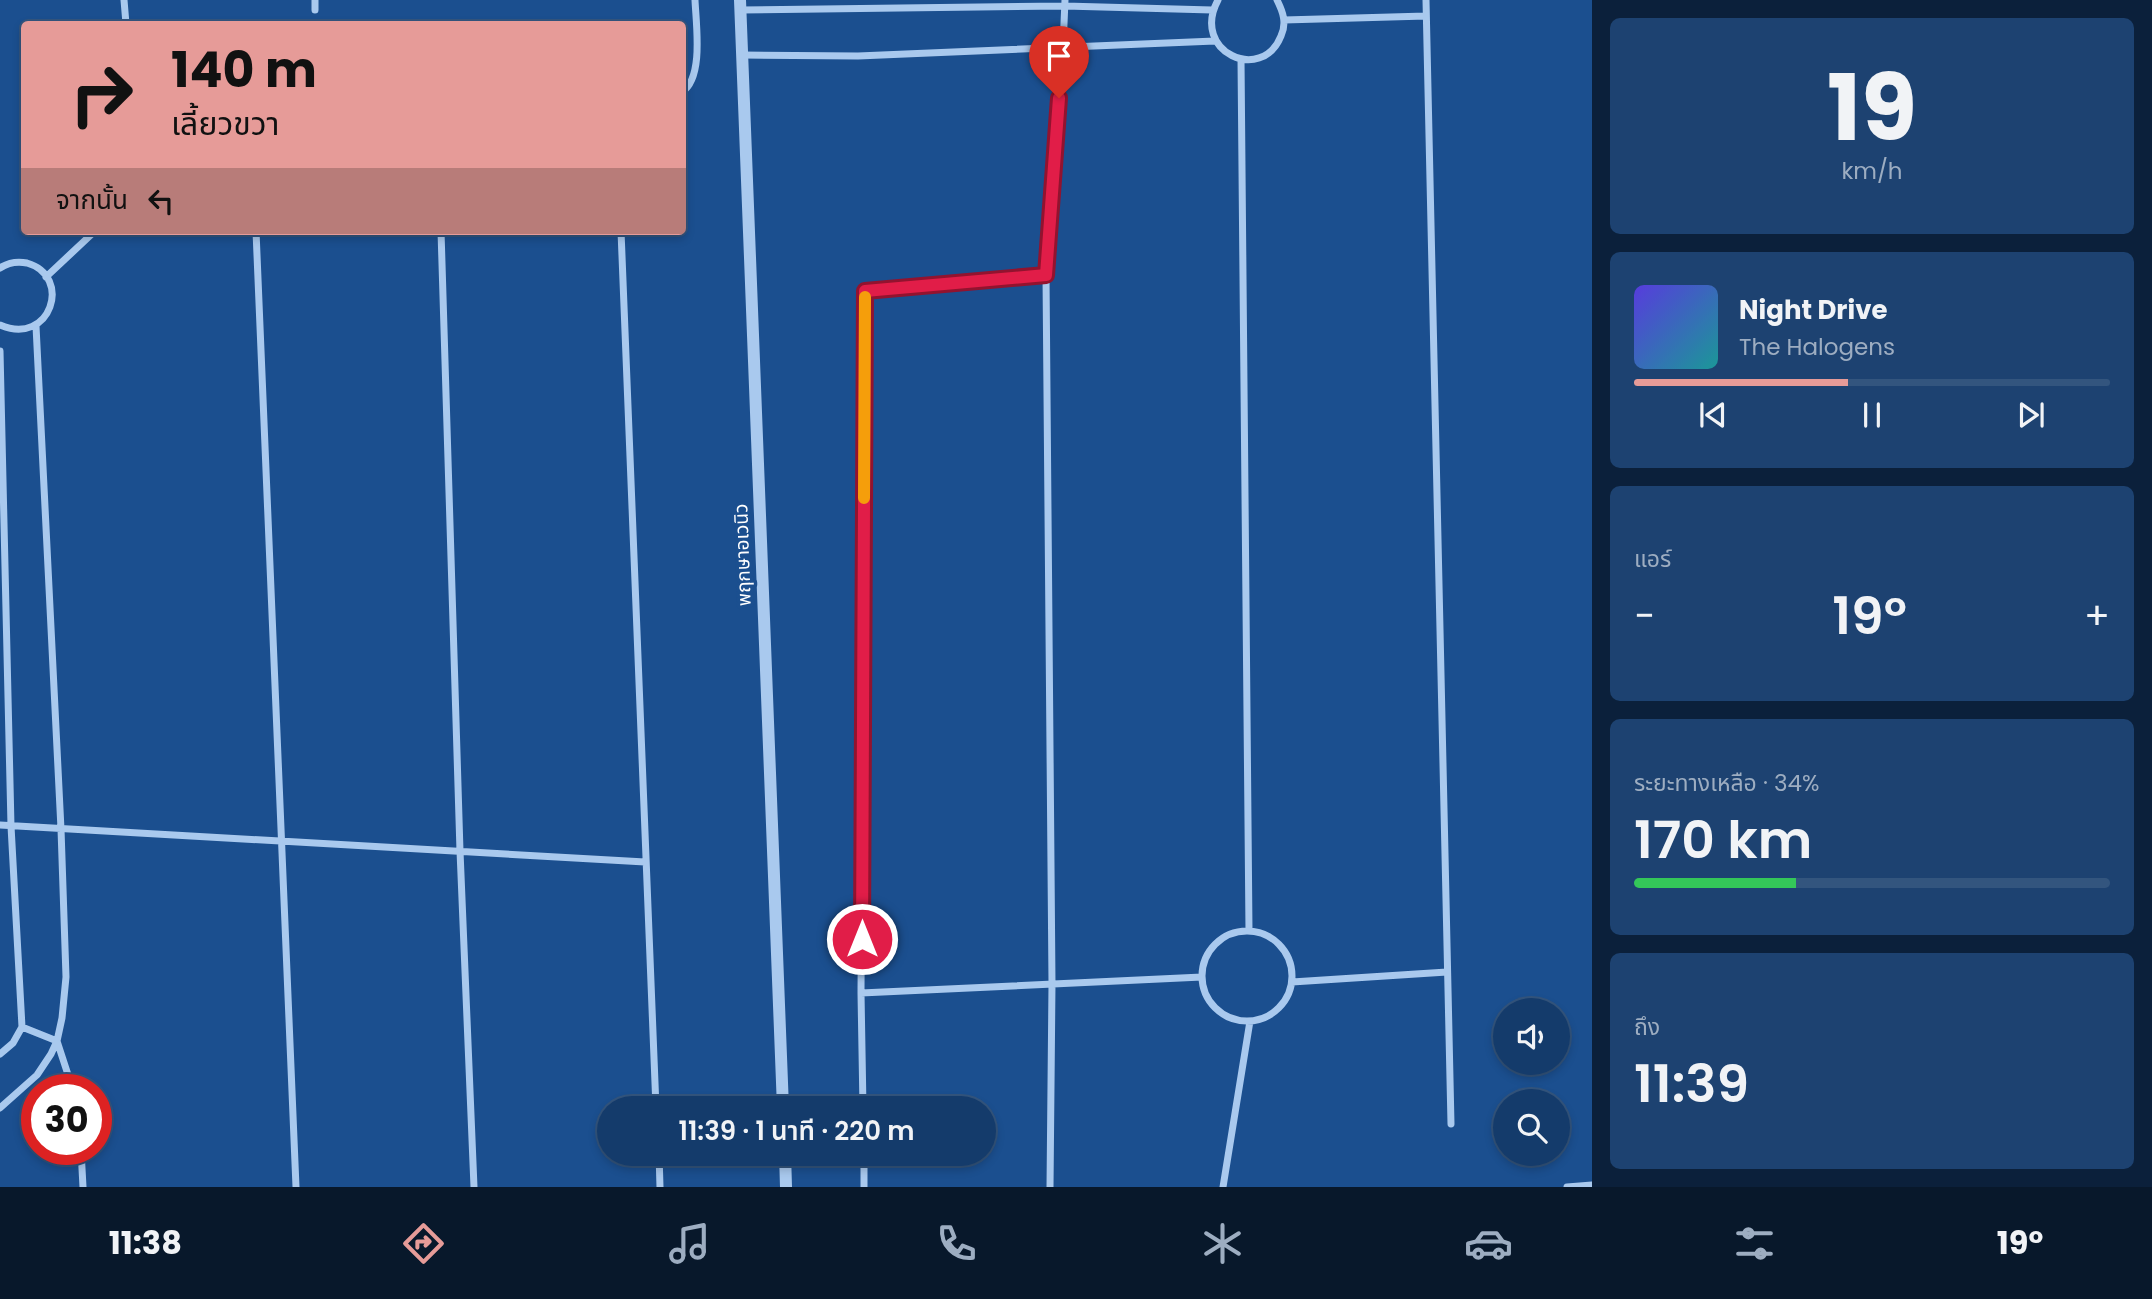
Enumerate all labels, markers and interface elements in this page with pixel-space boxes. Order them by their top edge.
pin [1029,26,1089,98]
text: 140 m [171,36,317,104]
icon: arrive [1040,37,1078,75]
text: 19 [1827,44,1917,172]
icon: right [56,49,147,140]
text: เลี้ยวขวา [171,101,279,146]
text: km/h [1841,155,1903,187]
text: จากนั้น [56,182,128,218]
icon: left [142,182,180,220]
text: Night Drive [1739,292,1887,328]
text: The Halogens [1739,331,1895,363]
icon: previous [1694,396,1732,434]
icon: pause [1853,396,1891,434]
icon: next [2012,396,2050,434]
street label: พฤกษาอเวนิว [727,503,758,607]
text: แอร์ [1634,543,1671,575]
text: 19° [1832,579,1907,652]
text: − [1634,589,1655,642]
text: + [2084,589,2110,642]
text: ระยะทางเหลือ · 34% [1634,767,1819,799]
text: 170 km [1634,803,1812,876]
position arrow [825,902,899,976]
map controls [1493,998,1570,1166]
button: sound [1493,998,1570,1075]
text: ถึง [1634,1011,1660,1043]
text: 11:39 [1634,1047,1749,1120]
speed limit sign: 30 [21,1074,112,1165]
button: search [1493,1089,1570,1166]
text: 11:39 · 1 นาที · 220 m [679,1113,914,1149]
icon: directions [399,1219,448,1268]
icon: music [665,1219,714,1268]
icon: phone [932,1219,981,1268]
icon: climate [1198,1219,1247,1268]
icon: car [1464,1219,1513,1268]
icon: filters [1730,1219,1779,1268]
text: 11:38 [109,1220,182,1265]
text: 19° [1997,1220,2043,1265]

